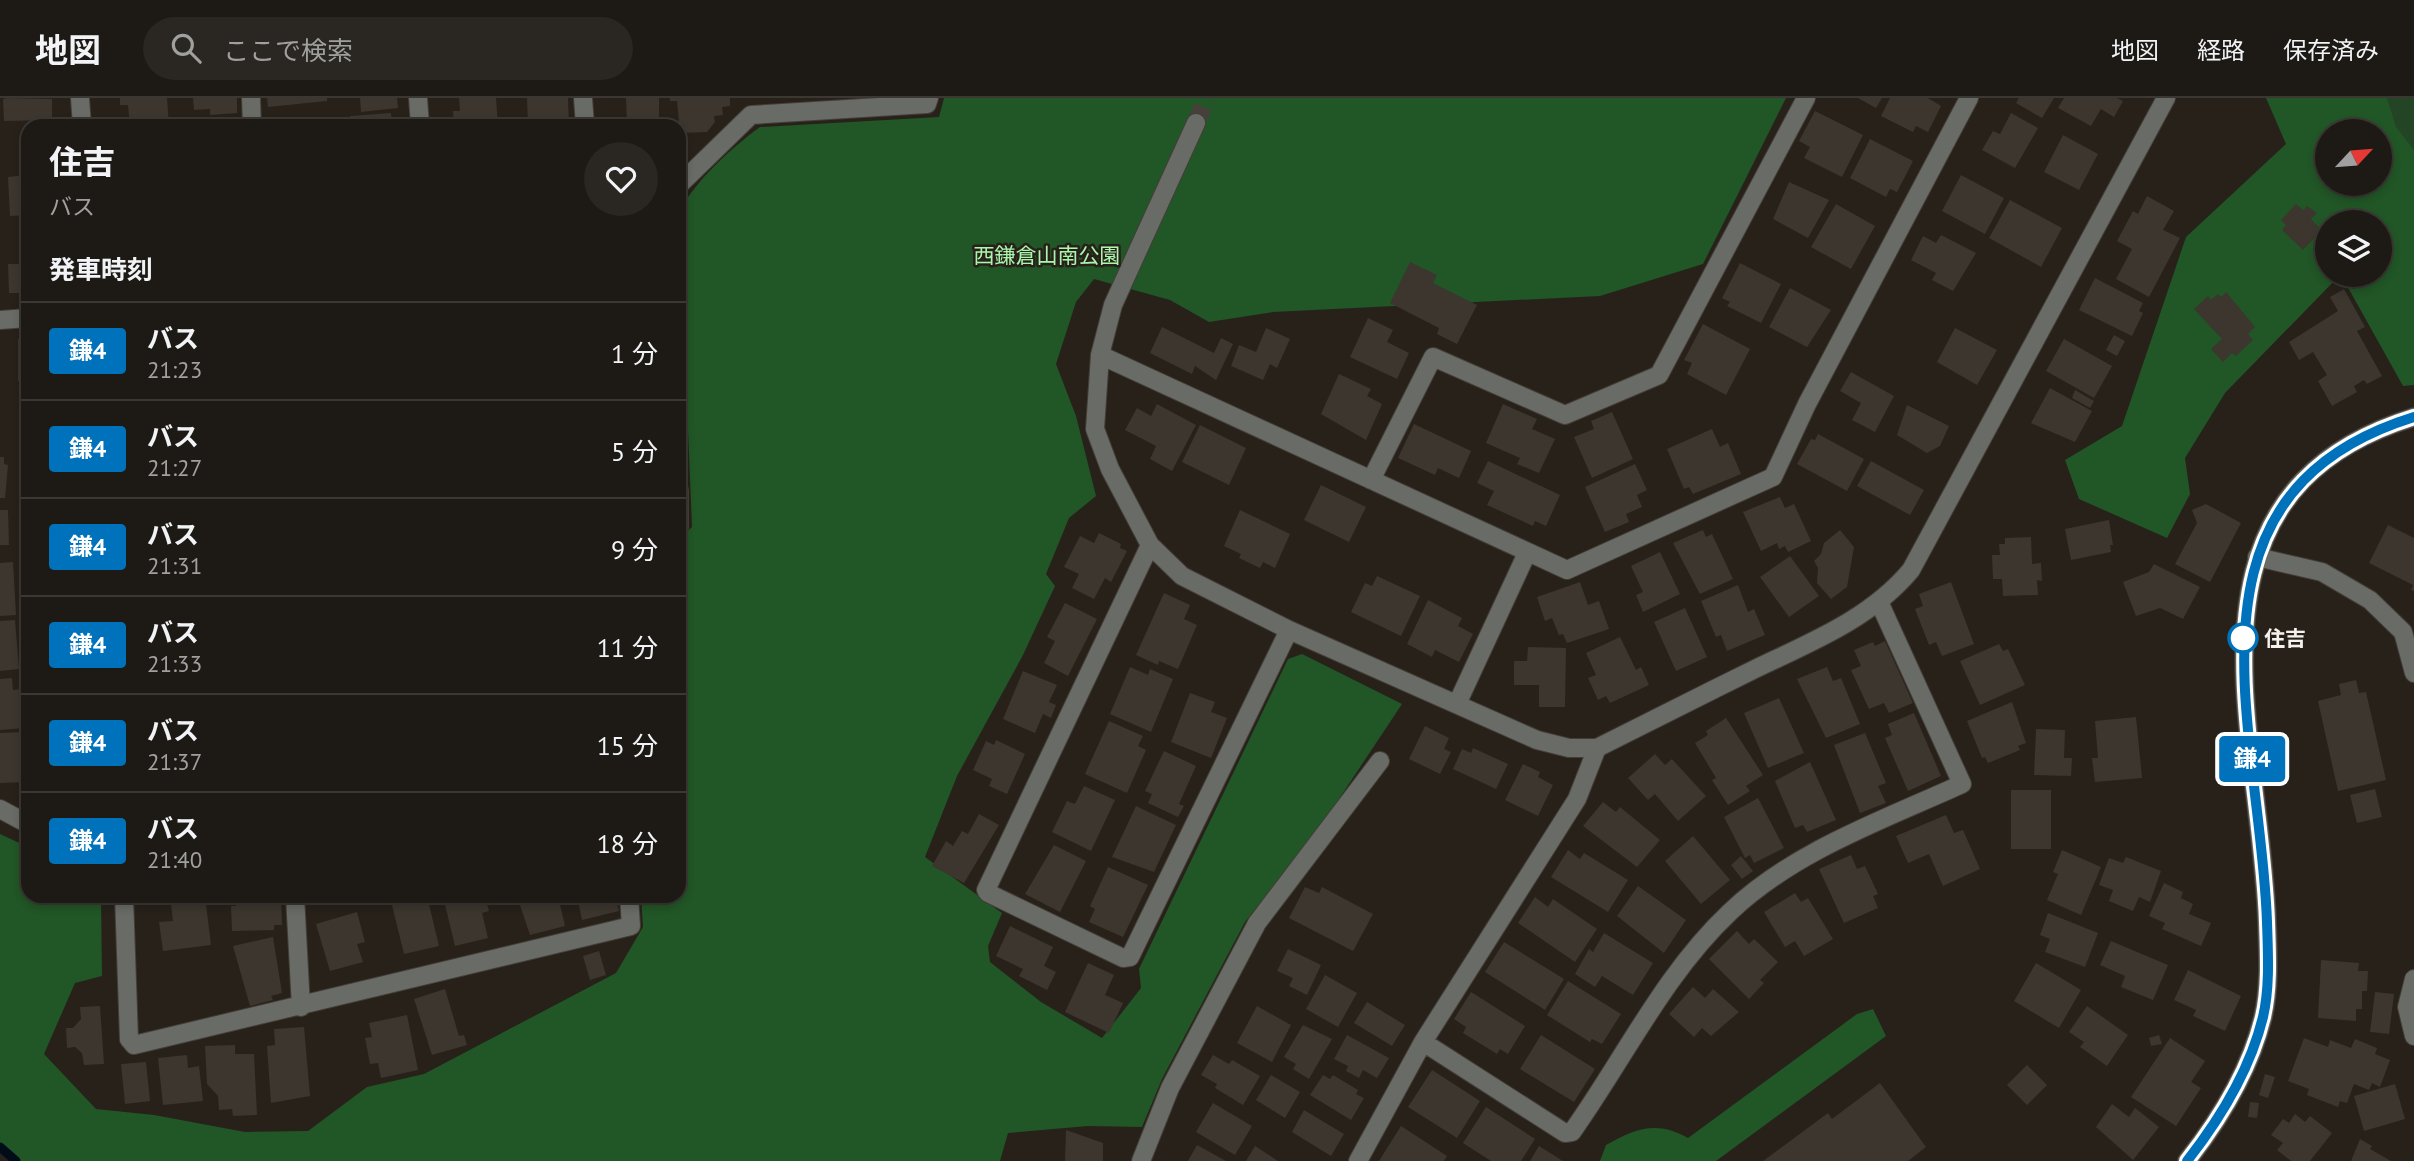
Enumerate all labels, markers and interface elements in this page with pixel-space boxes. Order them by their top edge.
search box [143,17,633,80]
text: 地図 [35,28,101,71]
icon: search [167,29,205,67]
text: ここで検索 [223,34,353,67]
text: 地図 [2111,35,2159,66]
text: 経路 [2197,35,2245,66]
text: 保存済み [2283,35,2379,66]
north arrow [2315,119,2392,196]
map controls [2315,119,2392,287]
text: 住吉 [49,140,115,183]
button: heart [584,142,658,216]
text: バス [49,192,95,221]
button: layers [2315,210,2392,287]
park label: 西鎌倉山南公園 [974,242,1121,269]
text: 発車時刻 [49,253,153,286]
text: バス [147,322,199,355]
text: 鎌4 [69,335,106,366]
text: 1 分 [611,337,658,370]
text: 21:23 [147,355,202,384]
text: バス [147,420,199,453]
text: 鎌4 [69,433,106,464]
text: 5 分 [611,435,658,468]
text: 21:27 [147,453,202,482]
text: バス [147,518,199,551]
text: 鎌4 [69,531,106,562]
text: 9 分 [611,533,658,566]
text: 21:31 [147,551,202,580]
text: バス [147,616,199,649]
marker: 住吉 [2228,623,2258,653]
place label: 住吉 [2264,625,2306,652]
text: 鎌4 [69,629,106,660]
text: 11 分 [597,631,658,664]
text: 21:33 [147,649,202,678]
text: バス [147,714,199,747]
text: 鎌4 [69,727,106,758]
text: 15 分 [597,729,658,762]
line badge: 鎌4 [2220,736,2284,782]
text: 鎌4 [2233,743,2271,774]
text: 21:37 [147,747,202,776]
text: バス [147,812,199,845]
text: 鎌4 [69,825,106,856]
text: 18 分 [597,827,658,860]
text: 21:40 [147,845,202,874]

